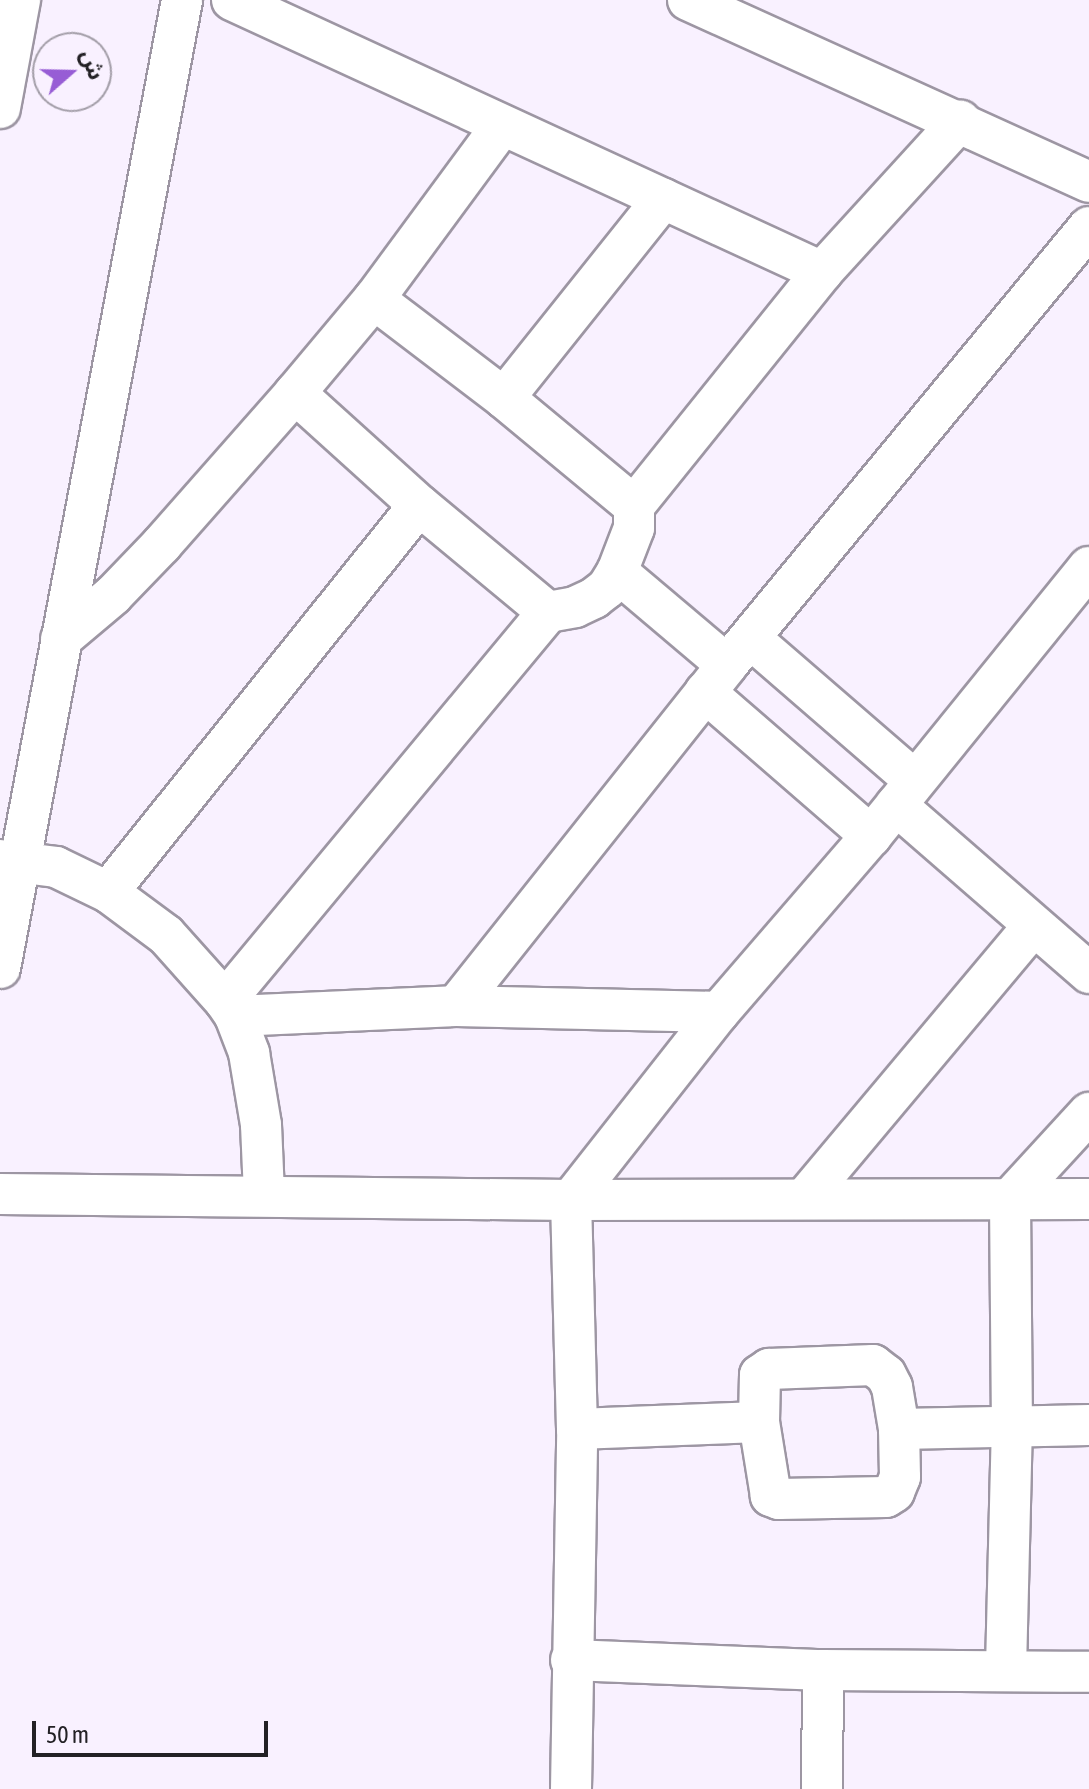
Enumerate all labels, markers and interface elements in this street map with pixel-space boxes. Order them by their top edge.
north arrow [32,32,112,112]
text: ش [75,46,110,83]
scale bar [36,1705,272,1755]
text: 50 m [46,1721,89,1748]

